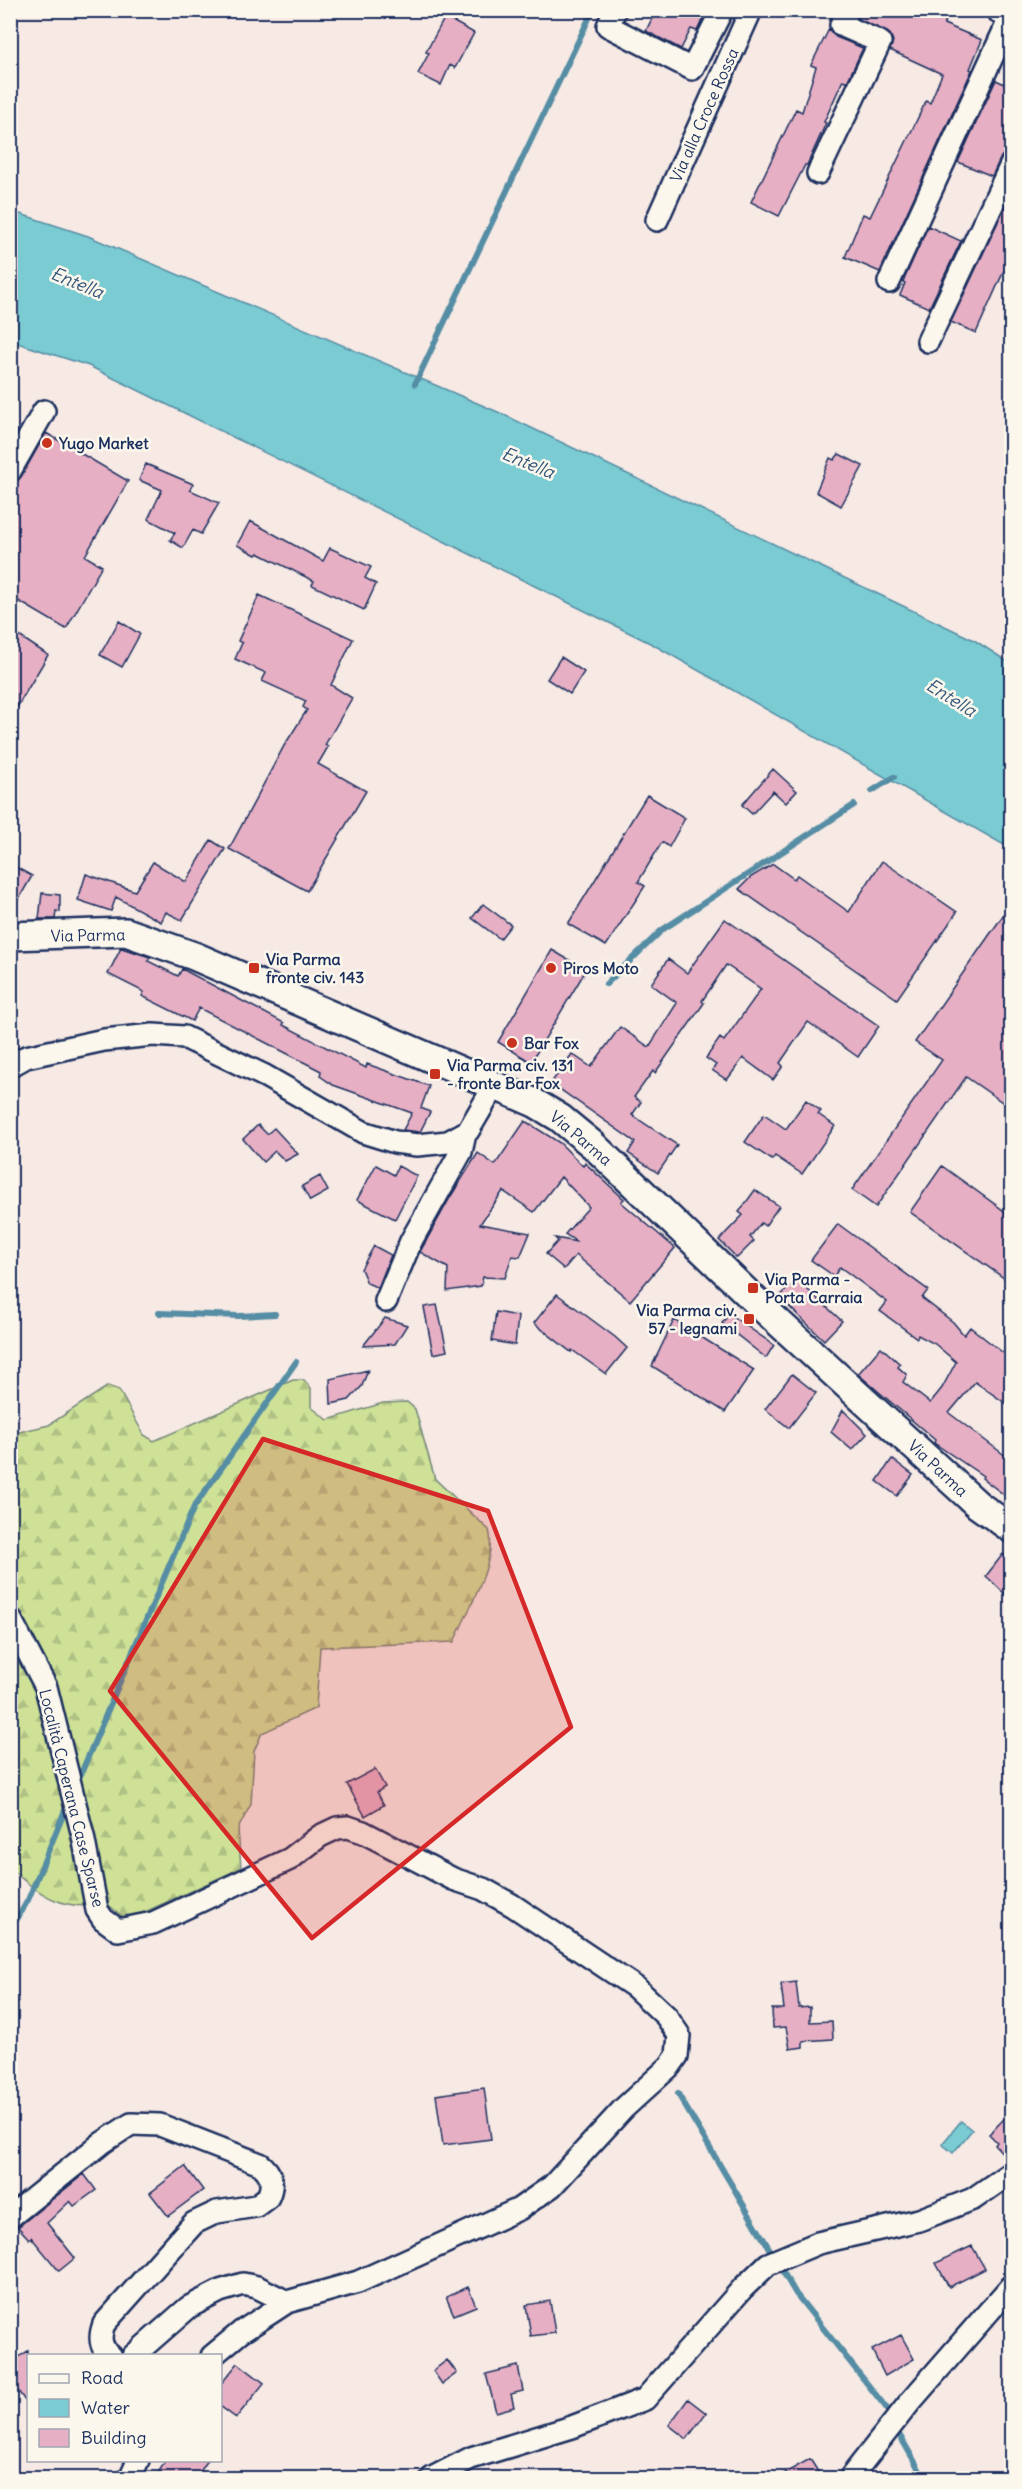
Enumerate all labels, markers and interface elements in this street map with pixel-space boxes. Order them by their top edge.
street label: Via alla Croce Rossa [665,45,743,185]
water label: Entella [48,262,108,304]
place label: Yugo Market [58,433,149,454]
marker: Yugo Market [40,436,54,450]
water label: Entella [499,442,559,484]
water label: Entella [922,673,982,723]
street label: Via Parma [51,924,125,946]
place label: Via Parma fronte civ. 143 [266,949,364,987]
place label: Piros Moto [563,958,639,978]
marker: Via Parma fronte civ. 143 [247,961,261,975]
marker: Piros Moto [544,961,558,975]
place label: Bar Fox [524,1033,579,1053]
marker: Bar Fox [505,1036,519,1050]
place label: Via Parma civ. 131 - fronte Bar Fox [447,1055,573,1093]
marker: Via Parma civ. 131 - fronte Bar Fox [428,1067,442,1081]
street label: Via Parma [546,1106,616,1170]
place label: Via Parma - Porta Carraia [765,1269,862,1307]
marker: Via Parma - Porta Carraia [746,1281,760,1295]
place label: Via Parma civ. 57 - legnami [636,1300,737,1339]
marker: Via Parma civ. 57 - legnami [742,1312,756,1326]
street label: Via Parma [904,1435,972,1501]
street label: Località Caperana Case Sparse [35,1687,109,1909]
legend [27,2354,222,2462]
text: Road [81,2366,124,2389]
text: Water [81,2396,131,2419]
text: Building [81,2426,146,2449]

